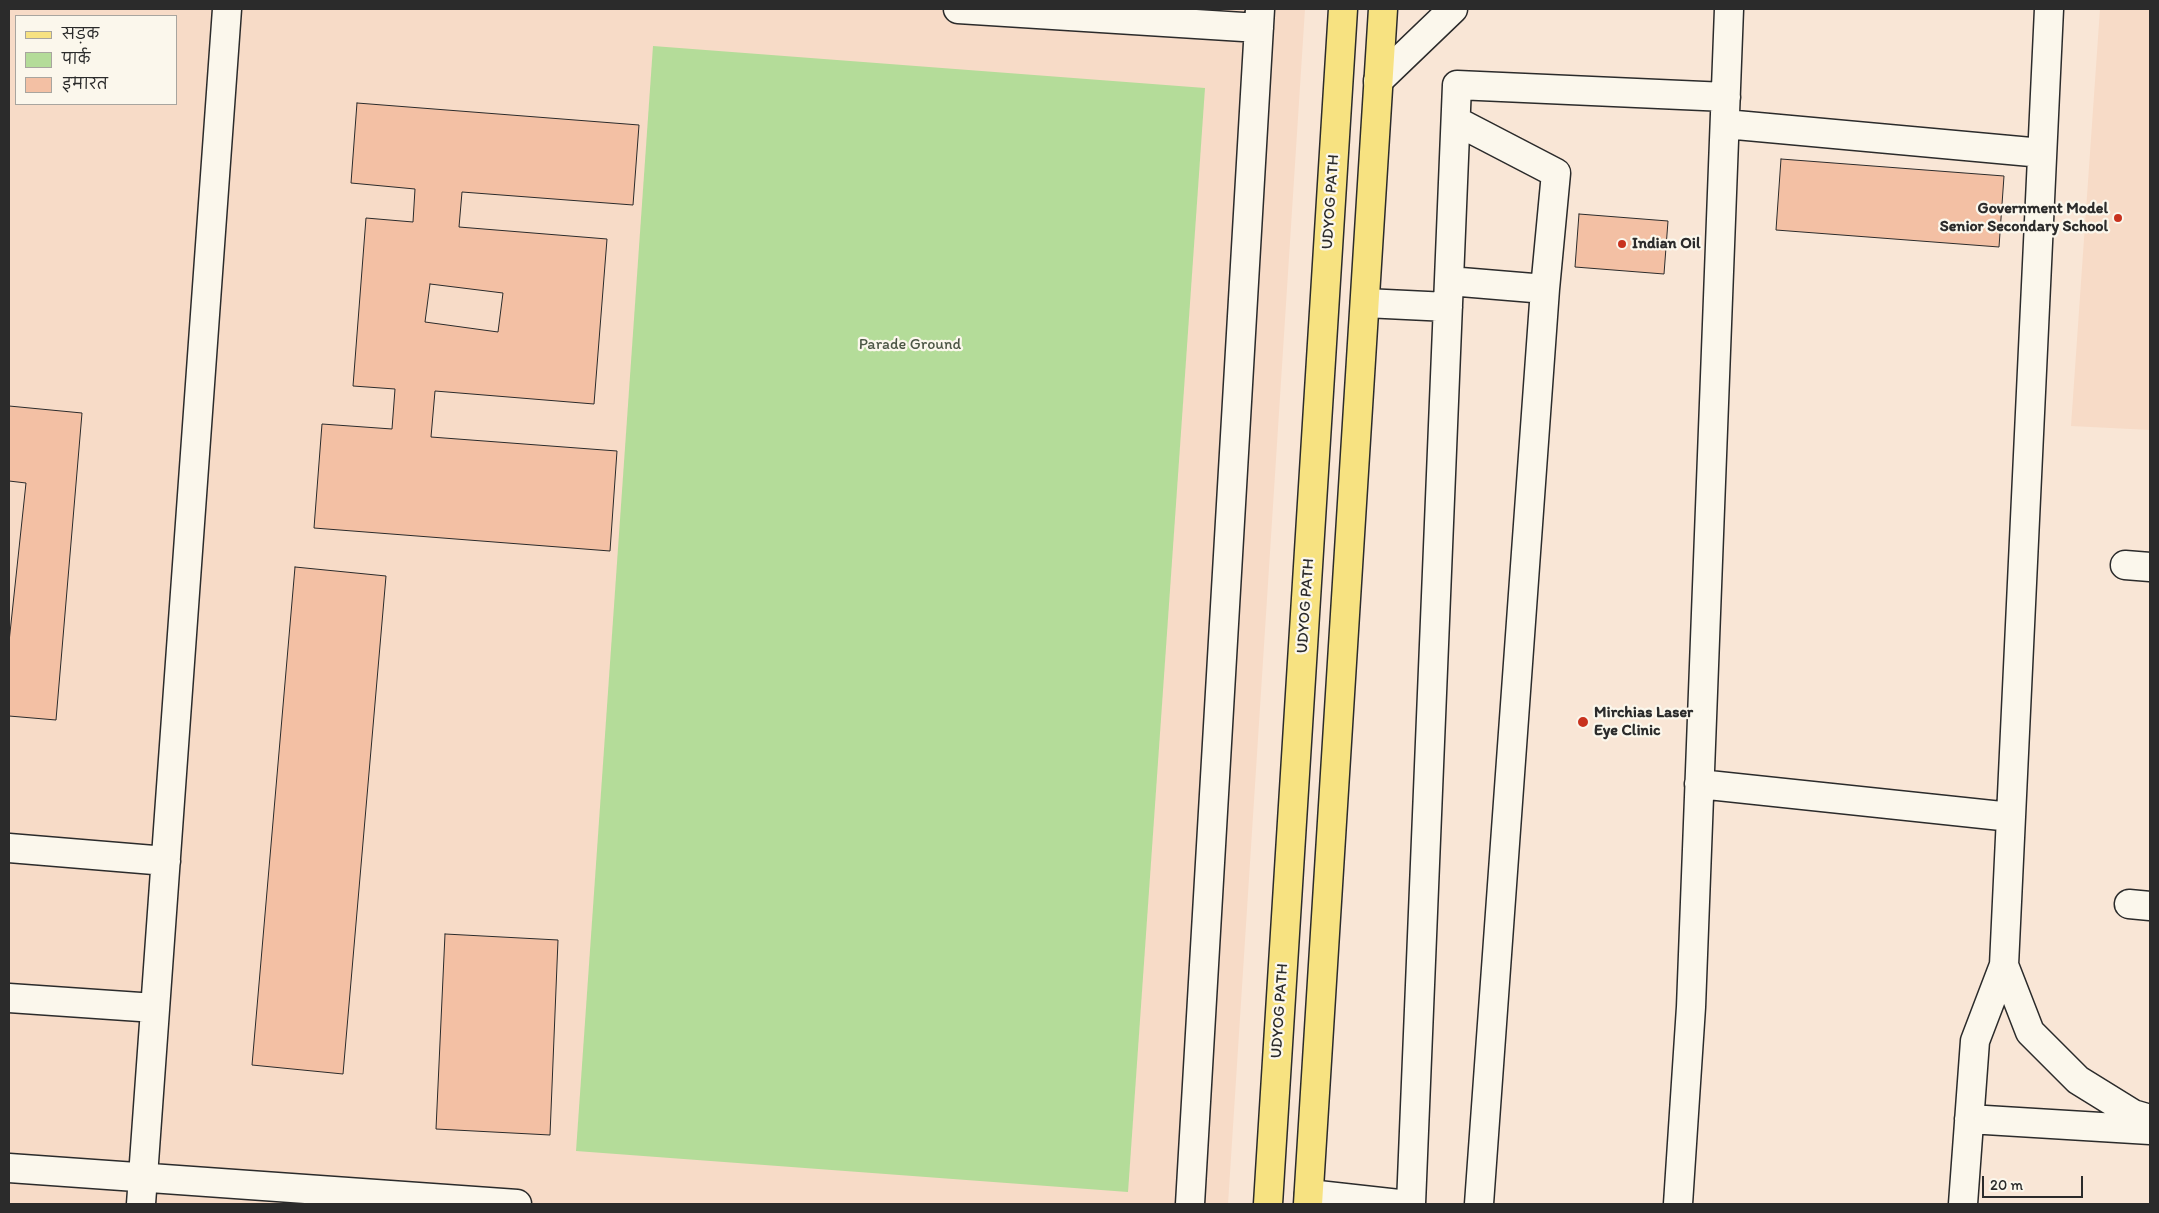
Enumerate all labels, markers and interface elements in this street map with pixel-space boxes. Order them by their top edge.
legend [15,15,178,105]
text: सड़क [62,25,99,43]
text: पार्क [62,50,90,68]
text: इमारत [62,75,108,93]
street label: UDYOG PATH [1318,154,1344,250]
place label: Government Model Senior Secondary School [1940,199,2108,237]
marker: Government Model Senior Secondary School [2112,212,2124,224]
place label: Indian Oil [1632,234,1700,254]
marker: Indian Oil [1616,238,1628,250]
park label: Parade Ground [859,335,961,355]
street label: UDYOG PATH [1293,558,1319,654]
place label: Mirchias Laser Eye Clinic [1594,703,1693,741]
marker: Mirchias Laser Eye Clinic [1576,715,1590,729]
street label: UDYOG PATH [1267,963,1293,1059]
scale bar [1984,1166,2085,1198]
text: 20 m [1990,1176,2023,1194]

